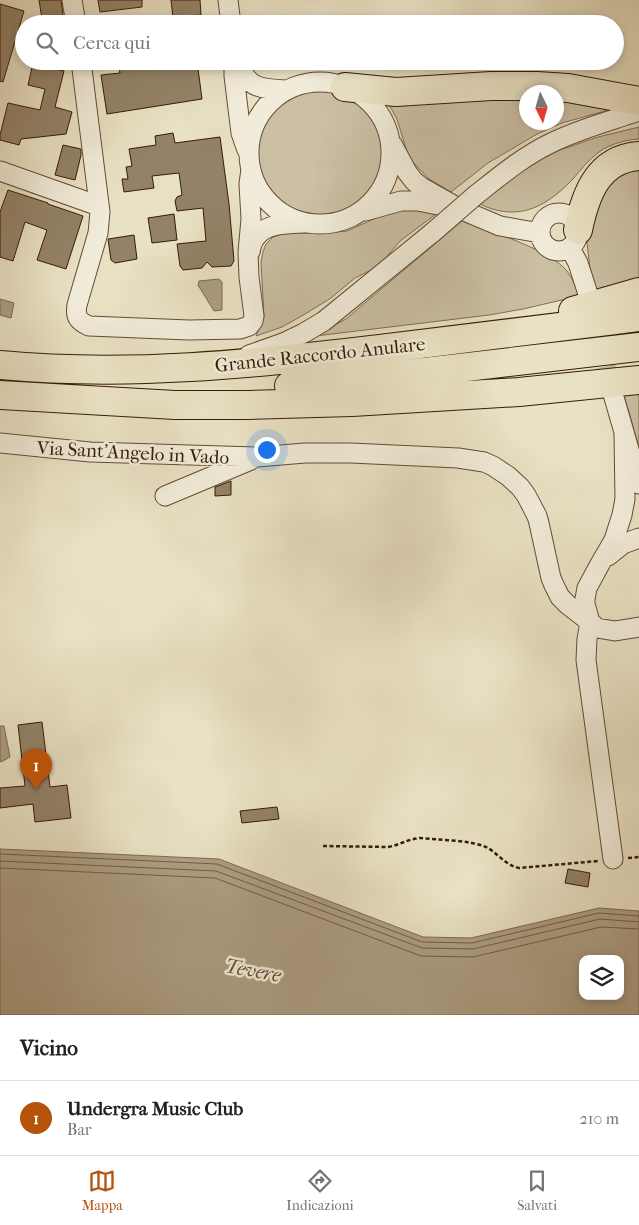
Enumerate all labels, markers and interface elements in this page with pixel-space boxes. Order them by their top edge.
search box [15,15,624,70]
icon: search [33,29,61,57]
text: Cerca qui [73,32,151,54]
north arrow [519,85,564,130]
street label: Grande Raccordo Anulare [214,333,426,377]
street label: Via Sant'Angelo in Vado [35,437,230,469]
your location [254,437,280,463]
pin: 1 [20,749,52,790]
water label: Tevere [223,954,284,987]
map controls [579,955,624,1000]
button: layers [579,955,624,1000]
text: Vicino [20,1036,78,1060]
text: Undergra Music Club [67,1098,243,1120]
text: 1 [33,1109,39,1128]
text: 210 m [580,1109,619,1128]
text: Bar [67,1120,92,1139]
tab: Mappa [82,1167,123,1214]
tab: Indicazioni [286,1167,354,1214]
tab: Salvati [517,1167,557,1214]

